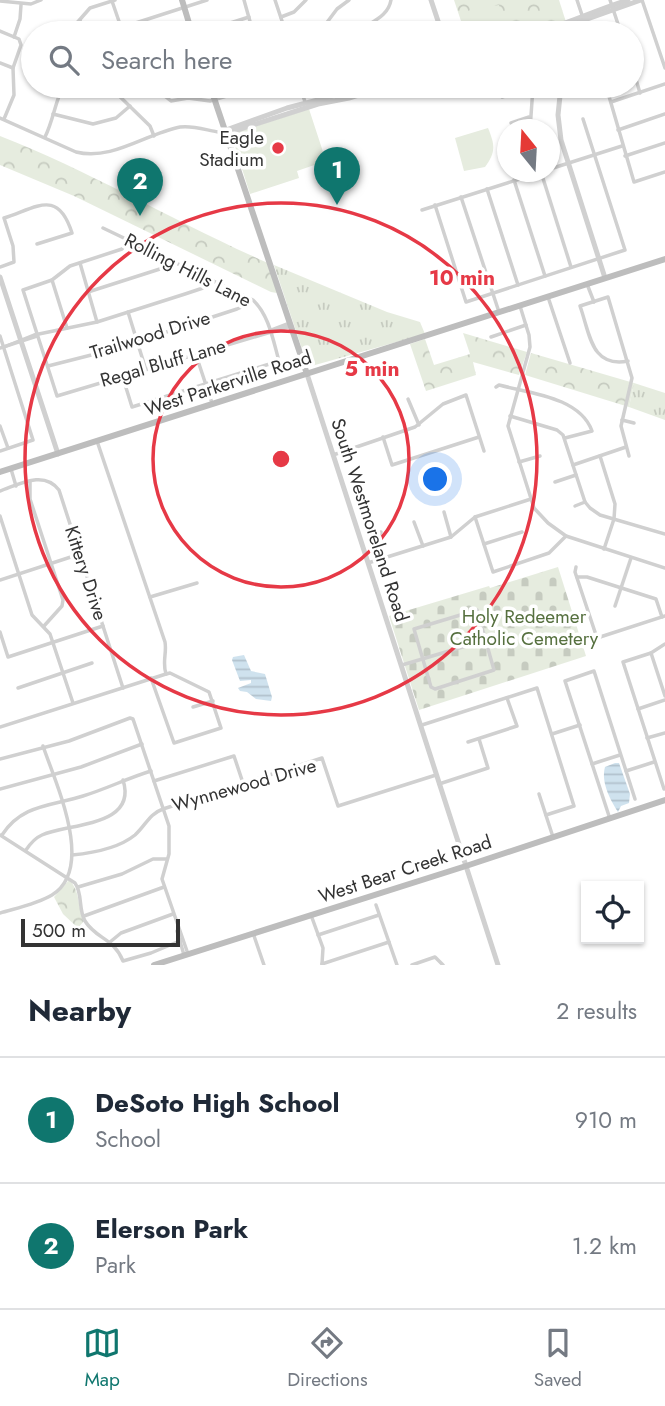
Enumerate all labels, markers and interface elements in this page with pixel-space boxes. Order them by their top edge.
search box [21,21,644,98]
icon: search [45,41,83,79]
text: Search here [101,41,233,79]
north arrow [497,119,560,182]
place label: Eagle Stadium [199,124,264,173]
marker: Eagle Stadium [270,140,286,156]
pin: 1 [314,147,360,205]
pin: 2 [117,158,163,216]
street label: Rolling Hills Lane [120,226,256,314]
text: 10 min [429,263,495,293]
street label: Trailwood Drive [87,304,214,366]
street label: Regal Bluff Lane [97,332,229,394]
street label: West Parkerville Road [141,343,315,423]
text: 5 min [345,354,399,384]
street label: South Westmoreland Road [324,415,416,625]
centre of rings [269,447,293,471]
your location [418,462,452,496]
street label: Kittery Drive [58,522,114,624]
park label: Holy Redeemer Catholic Cemetery [450,603,599,652]
street label: Wynnewood Drive [169,751,319,818]
street label: West Bear Creek Road [315,828,495,910]
map controls [581,881,644,944]
button: locate [581,881,644,944]
scale bar [21,916,180,948]
text: 500 m [32,917,86,944]
text: Nearby [28,989,131,1032]
text: 2 results [556,994,637,1028]
text: DeSoto High School [95,1084,340,1122]
text: 1 [45,1103,57,1137]
text: 910 m [575,1103,637,1137]
text: School [95,1122,161,1156]
text: Elerson Park [95,1210,248,1248]
text: 2 [43,1229,59,1263]
text: 1.2 km [572,1229,637,1263]
text: Park [95,1248,136,1282]
tab: Map [83,1324,121,1393]
tab: Directions [287,1324,368,1393]
tab: Saved [534,1324,582,1393]

